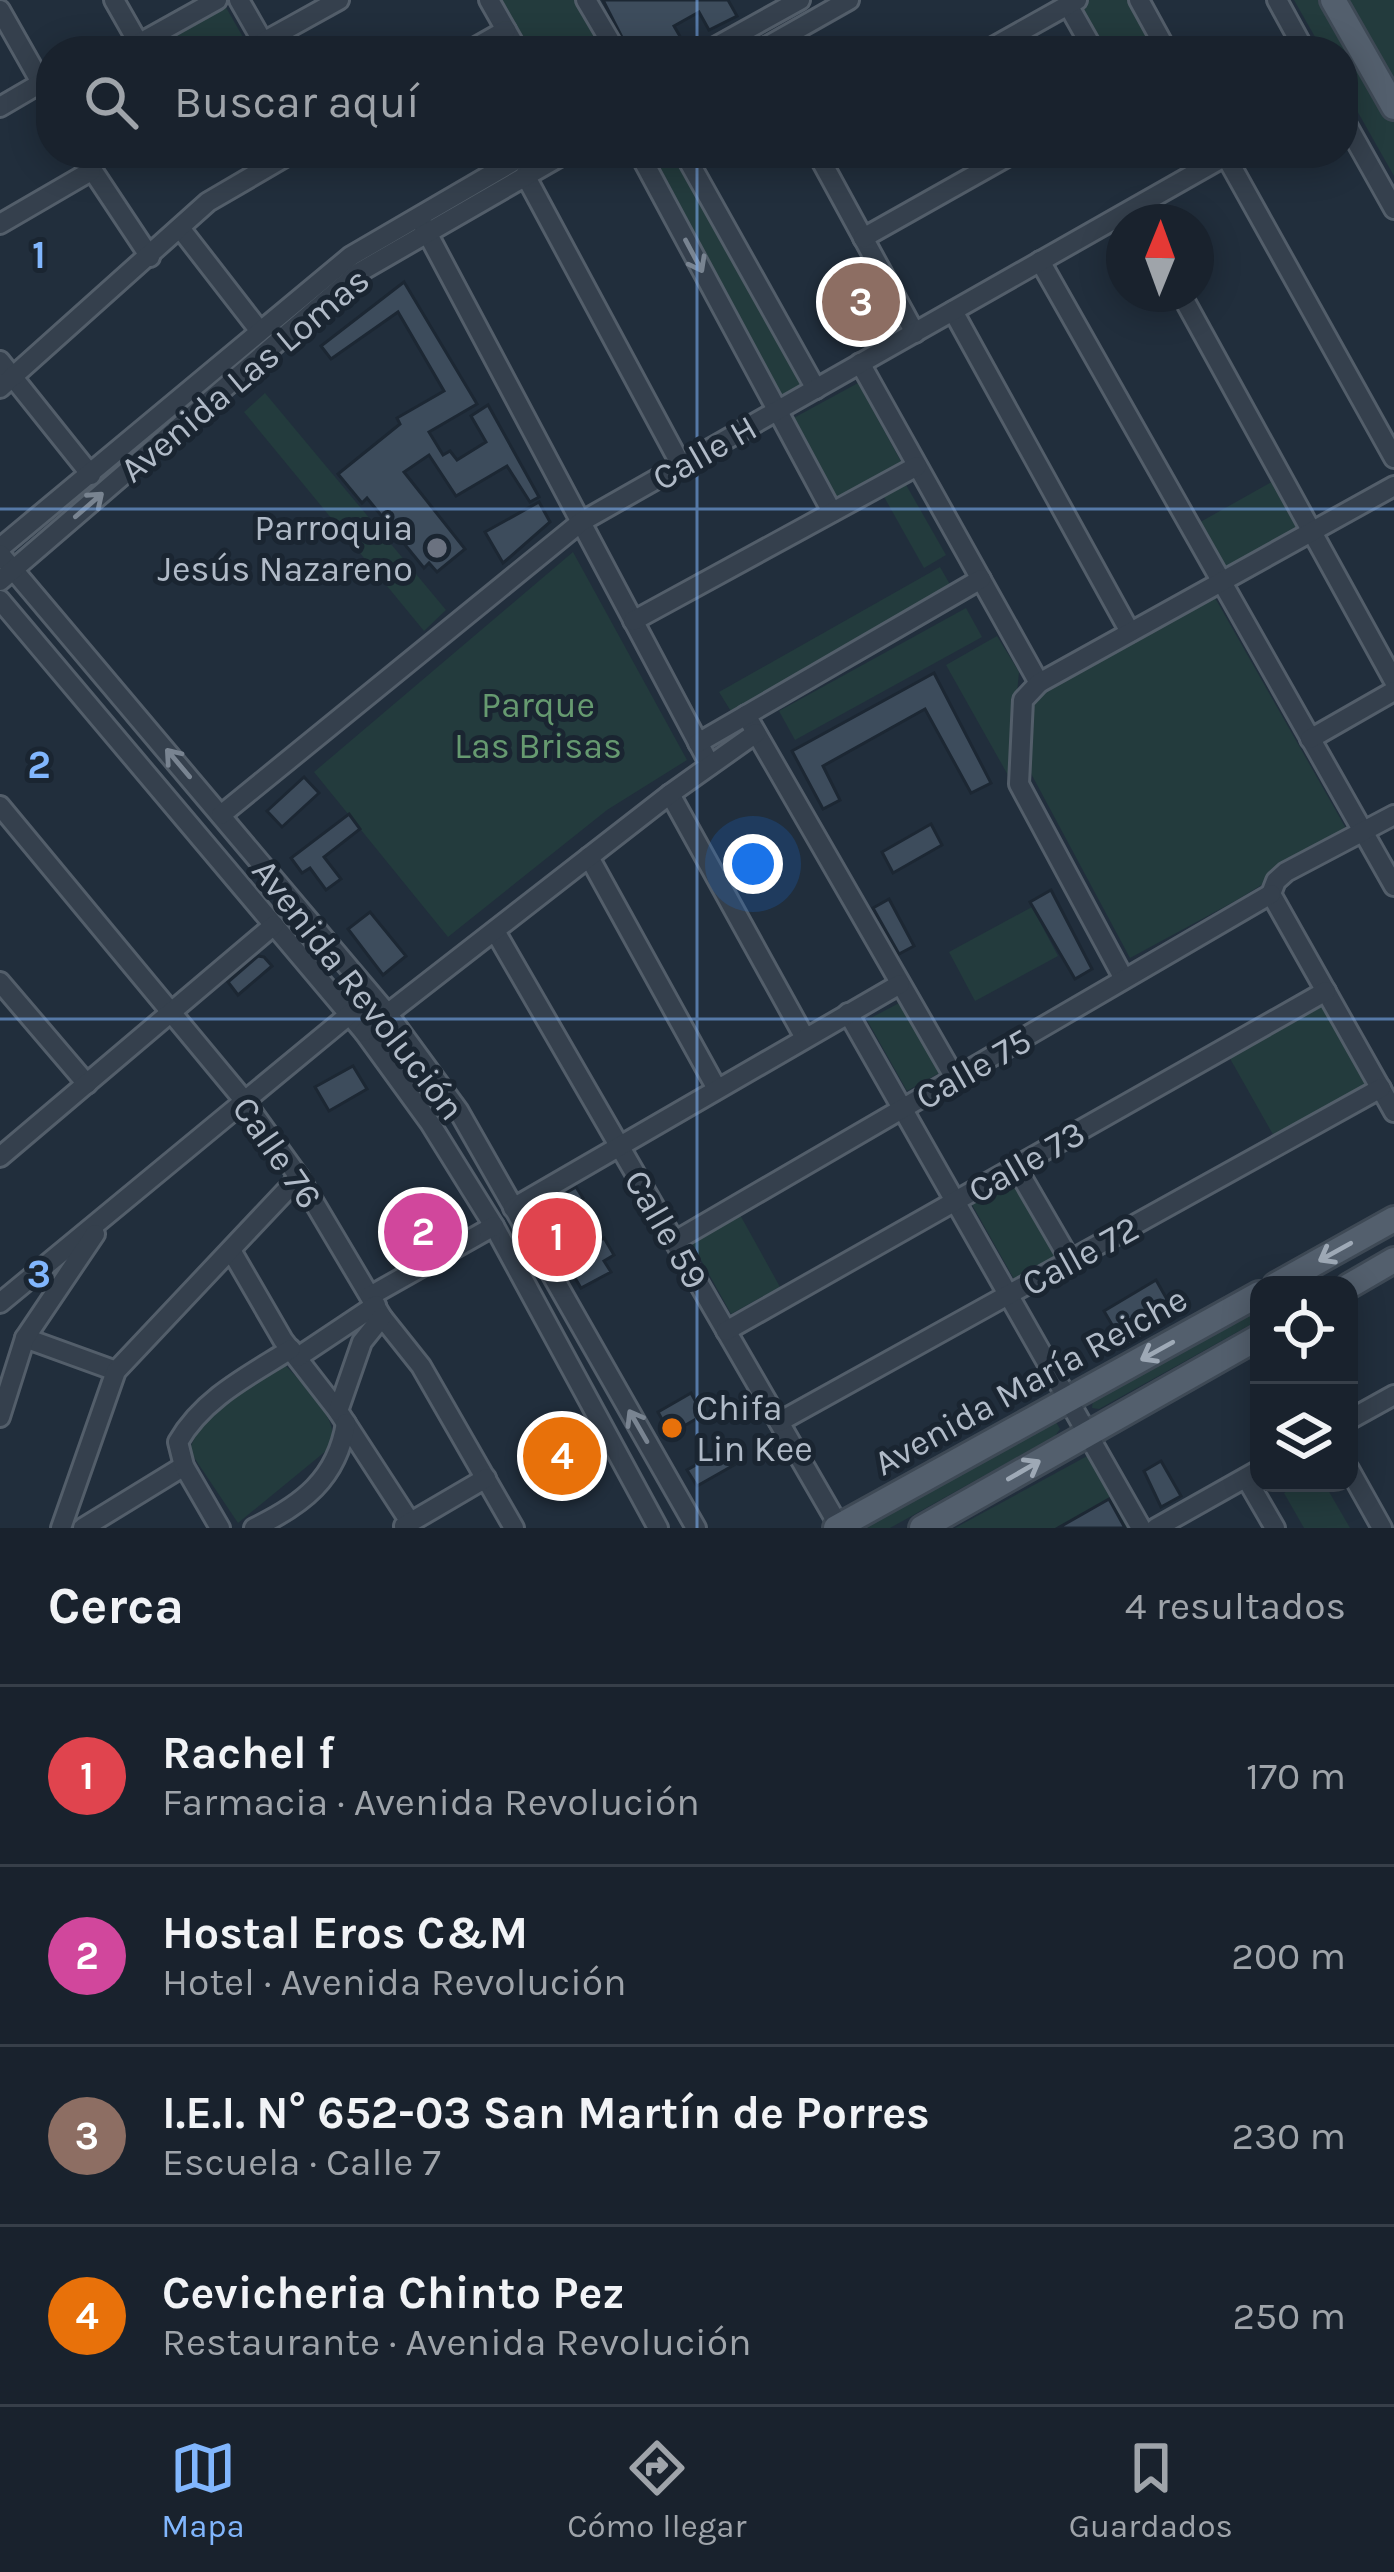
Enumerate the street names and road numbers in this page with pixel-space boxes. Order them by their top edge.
street label: Avenida Las Lomas [112,259,378,491]
street label: Calle H [645,406,764,499]
street label: Avenida Revolución [243,851,473,1128]
street label: Calle 75 [908,1019,1039,1119]
street label: Calle 76 [224,1089,331,1216]
street label: Calle 73 [961,1112,1092,1212]
street label: Calle 59 [615,1163,717,1296]
street label: Calle 72 [1015,1207,1146,1305]
street label: Avenida María Reiche [867,1277,1194,1484]

